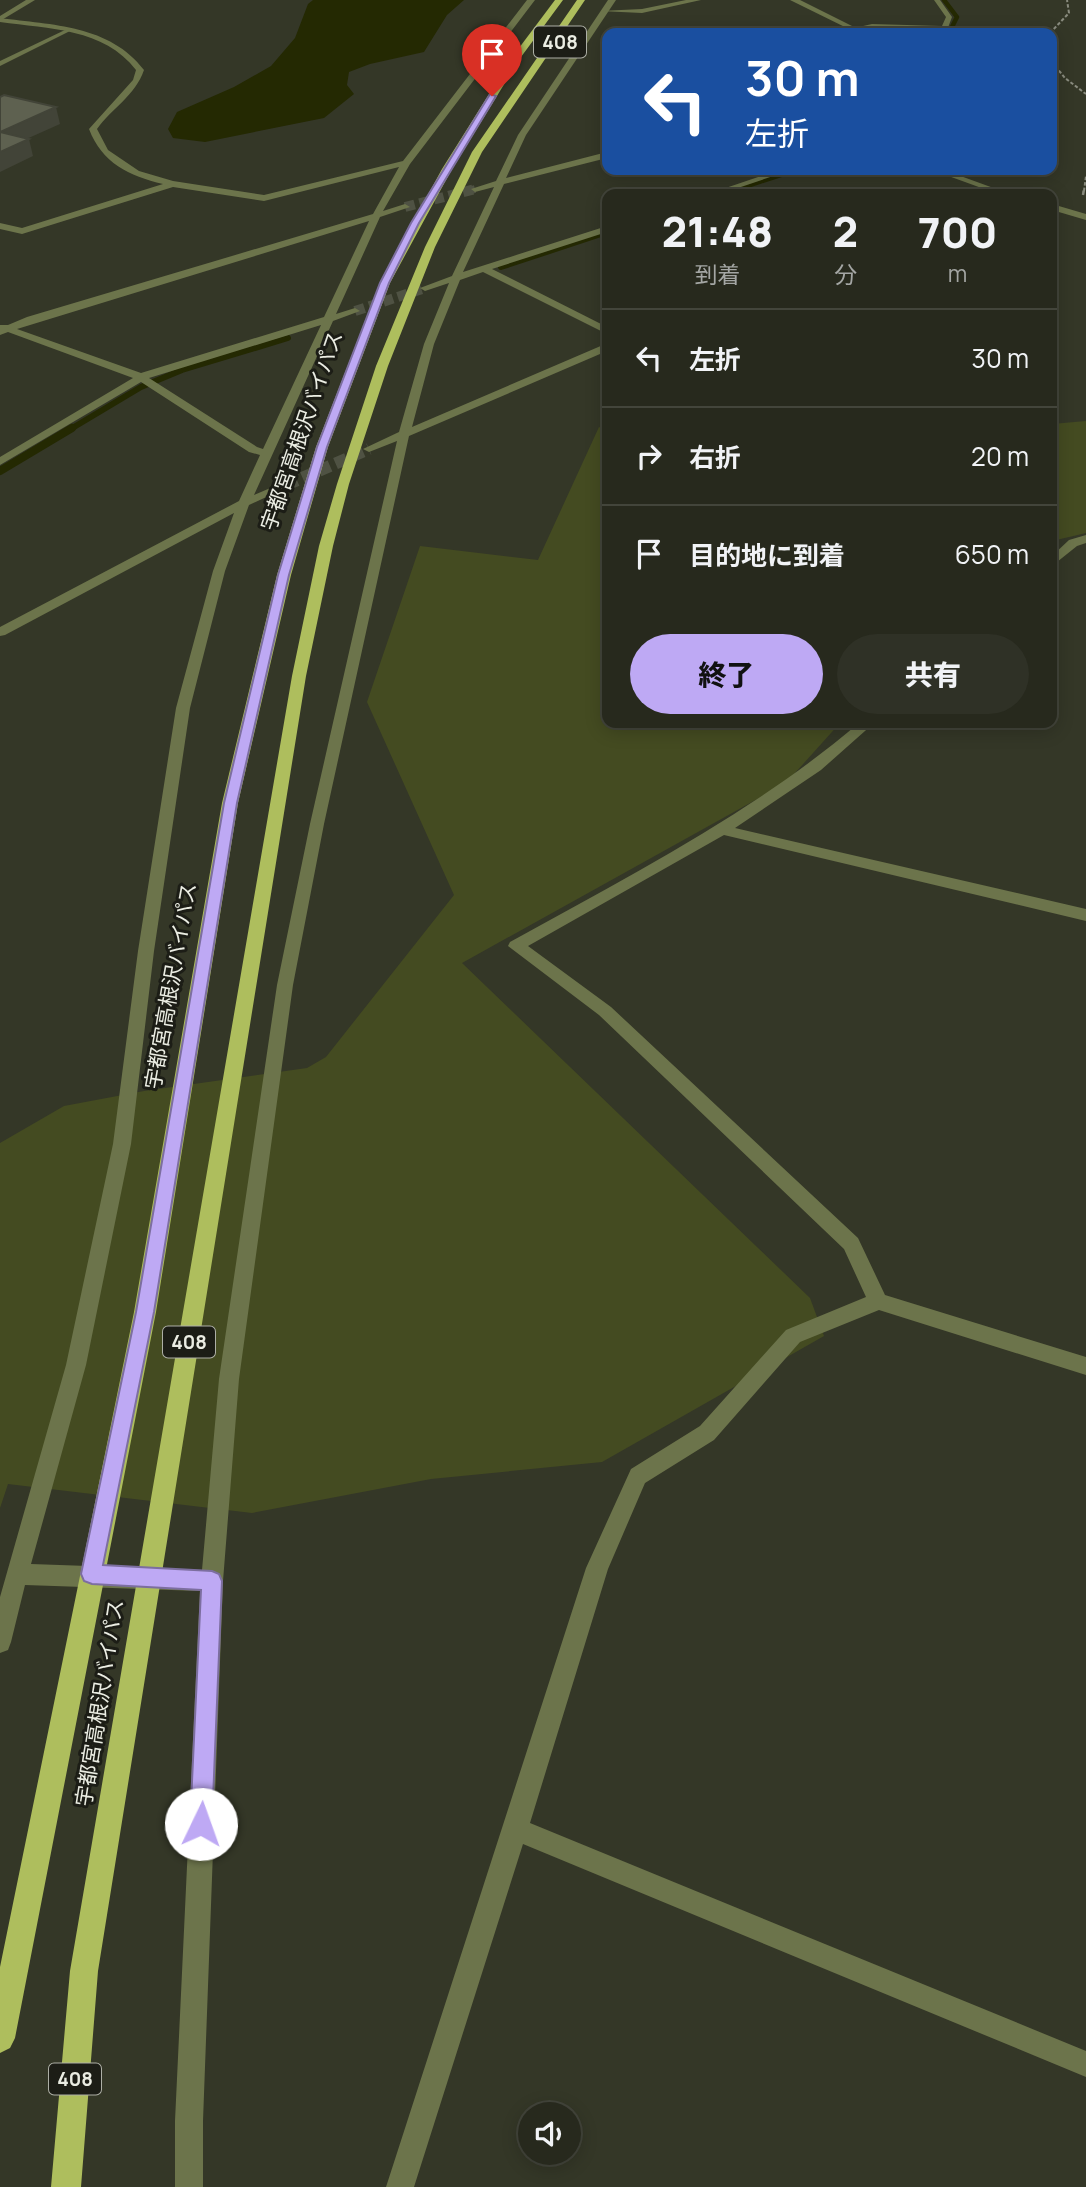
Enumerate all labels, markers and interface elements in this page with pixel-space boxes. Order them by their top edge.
pin [462,24,522,96]
road number: 408 [534,26,586,58]
icon: arrive [473,35,511,73]
text: 30 m [745,44,860,111]
icon: left [630,56,721,147]
text: 左折 [745,111,809,155]
text: 21:48 [662,202,773,260]
text: 2 [833,202,858,260]
text: 700 [918,203,997,261]
text: m [948,257,967,289]
text: 到着 [694,258,740,290]
text: 分 [834,258,857,290]
street label: 宇都宮高根沢バイパス [254,327,348,534]
icon: left [630,339,668,377]
text: 30 m [972,340,1029,376]
text: 左折 [689,341,741,377]
icon: right [630,437,668,475]
text: 20 m [971,438,1029,474]
text: 右折 [689,439,741,475]
icon: arrive [630,535,668,573]
text: 650 m [955,536,1029,572]
text: 目的地に到着 [689,537,845,573]
button: 終了 [630,634,823,714]
button: 共有 [837,634,1029,714]
street label: 宇都宮高根沢バイパス [138,880,202,1091]
road number: 408 [163,1326,215,1358]
street label: 宇都宮高根沢バイパス [69,1597,129,1809]
position arrow [164,1787,238,1861]
road number: 408 [49,2064,101,2094]
map controls [518,2102,581,2165]
button: sound [518,2102,581,2165]

